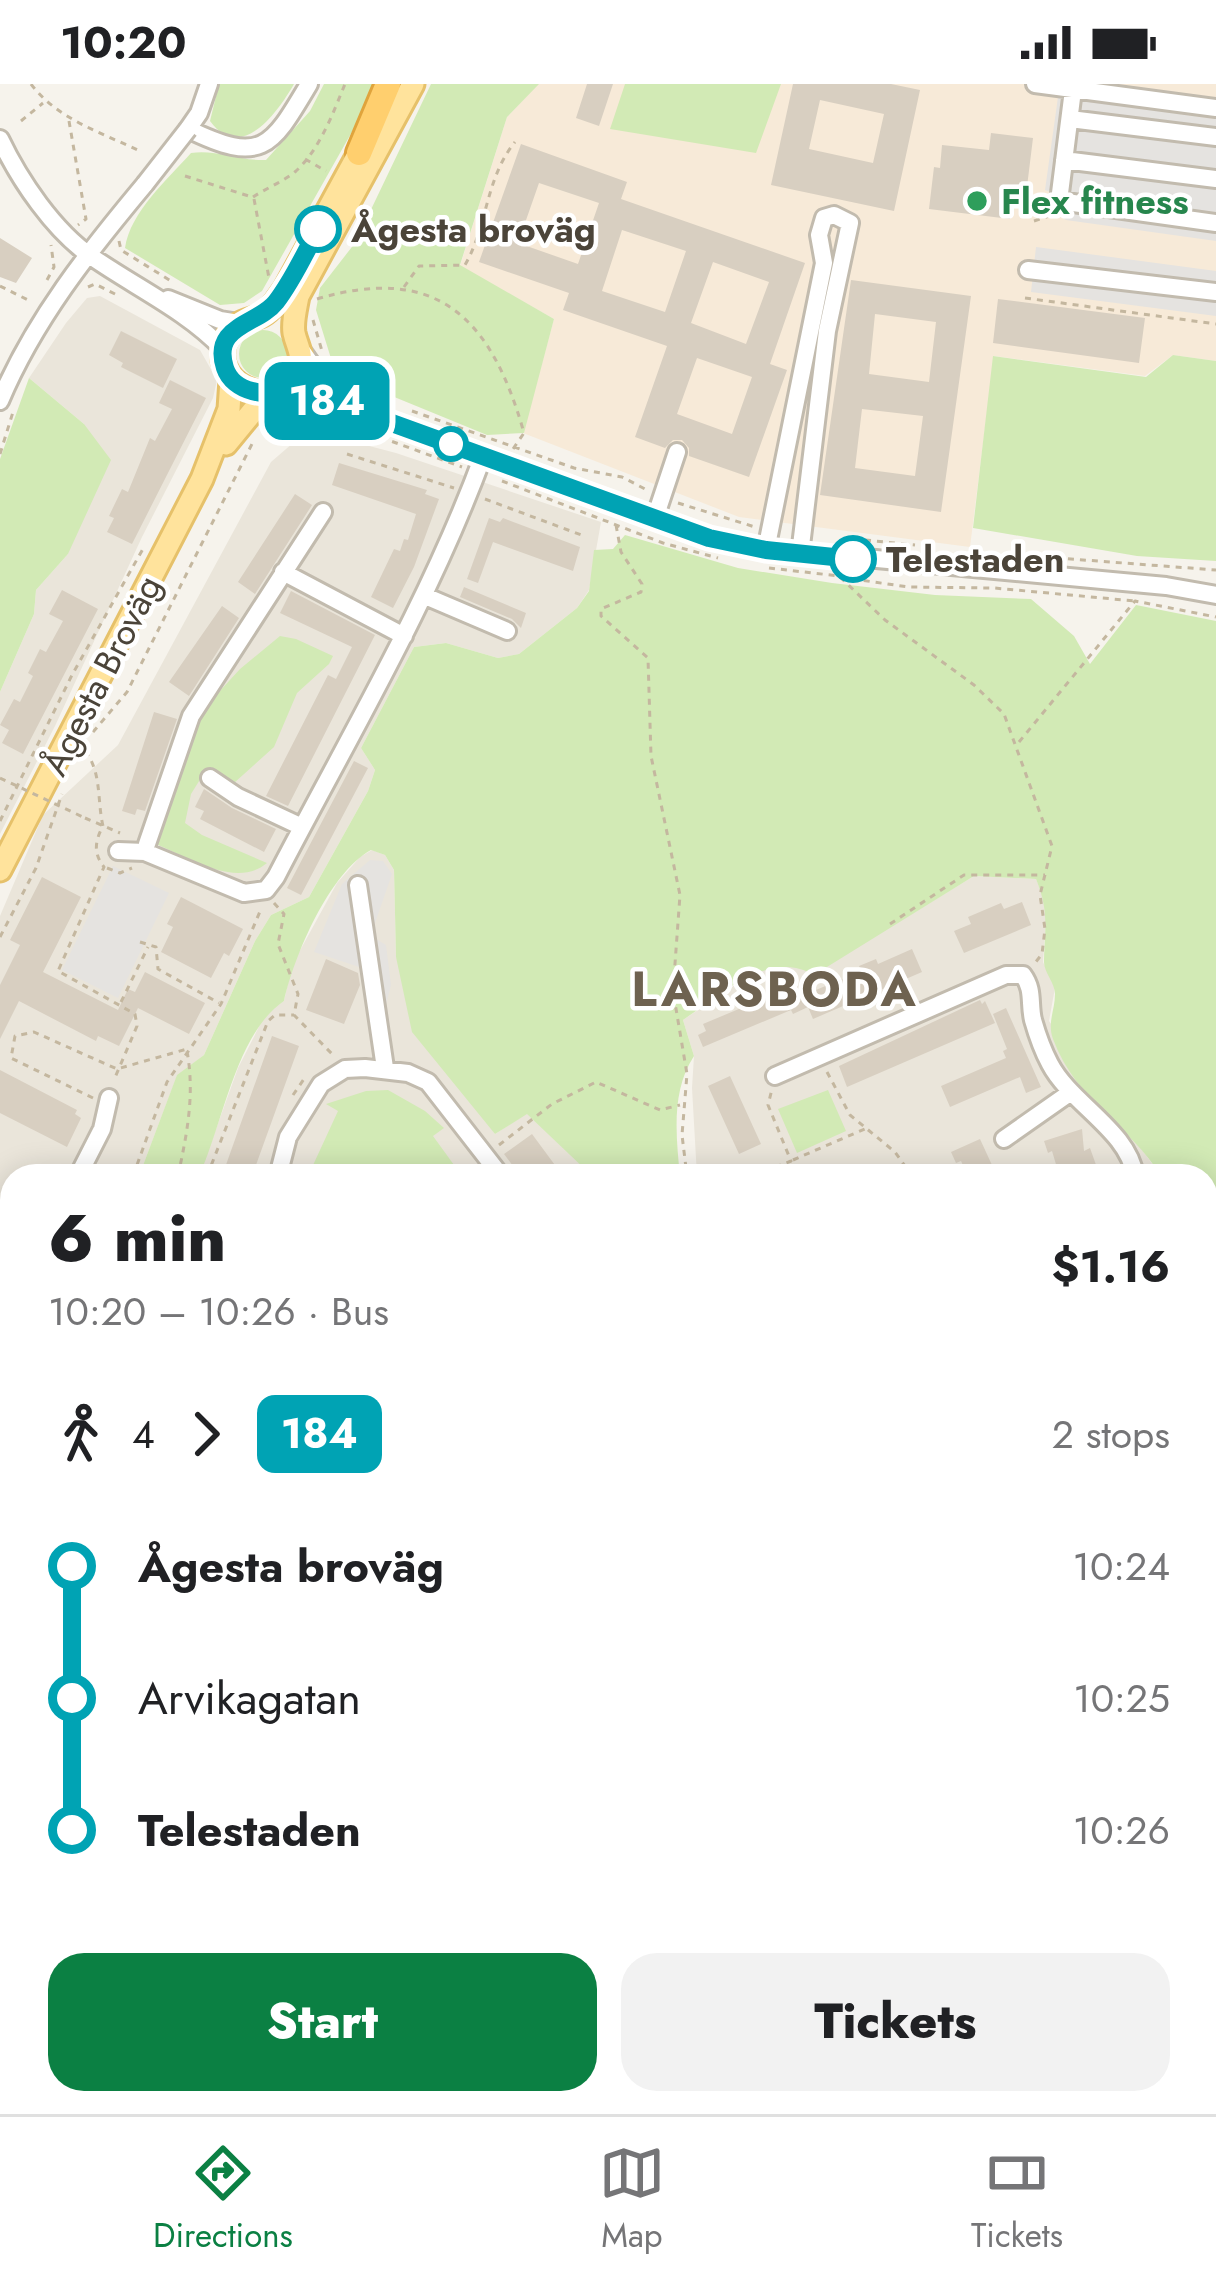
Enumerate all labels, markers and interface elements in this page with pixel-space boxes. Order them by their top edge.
text: 10:20 [60,10,187,75]
place label: Flex fitness [1001,175,1189,227]
marker: Flex fitness [964,188,990,214]
place label: Ågesta broväg [350,203,596,255]
marker: Ågesta broväg [296,207,340,251]
line badge: 184 [258,362,396,440]
text: 184 [288,370,366,431]
unlabelled marker [435,428,467,460]
place label: Telestaden [886,533,1064,585]
marker: Telestaden [831,537,875,581]
street label: Ågesta Broväg [28,566,174,784]
district label: LARSBODA [631,955,919,1024]
text: 6 min [48,1190,226,1286]
text: $1.16 [1052,1234,1170,1299]
text: 10:20 – 10:26 · Bus [48,1283,389,1340]
icon: walk [48,1401,114,1467]
icon: forward [173,1401,239,1467]
text: 184 [281,1403,358,1464]
text: 4 [132,1406,155,1463]
text: 2 stops [1052,1406,1170,1463]
text: Ågesta broväg [138,1534,444,1599]
text: 10:24 [1072,1538,1170,1595]
text: Arvikagatan [138,1666,361,1731]
text: 10:25 [1073,1670,1170,1727]
text: Telestaden [138,1798,361,1863]
text: 10:26 [1073,1802,1170,1859]
button: Start [48,1953,597,2091]
button: Tickets [621,1953,1170,2091]
tab: Directions [153,2140,293,2259]
tab: Map [599,2140,665,2259]
tab: Tickets [971,2140,1063,2259]

